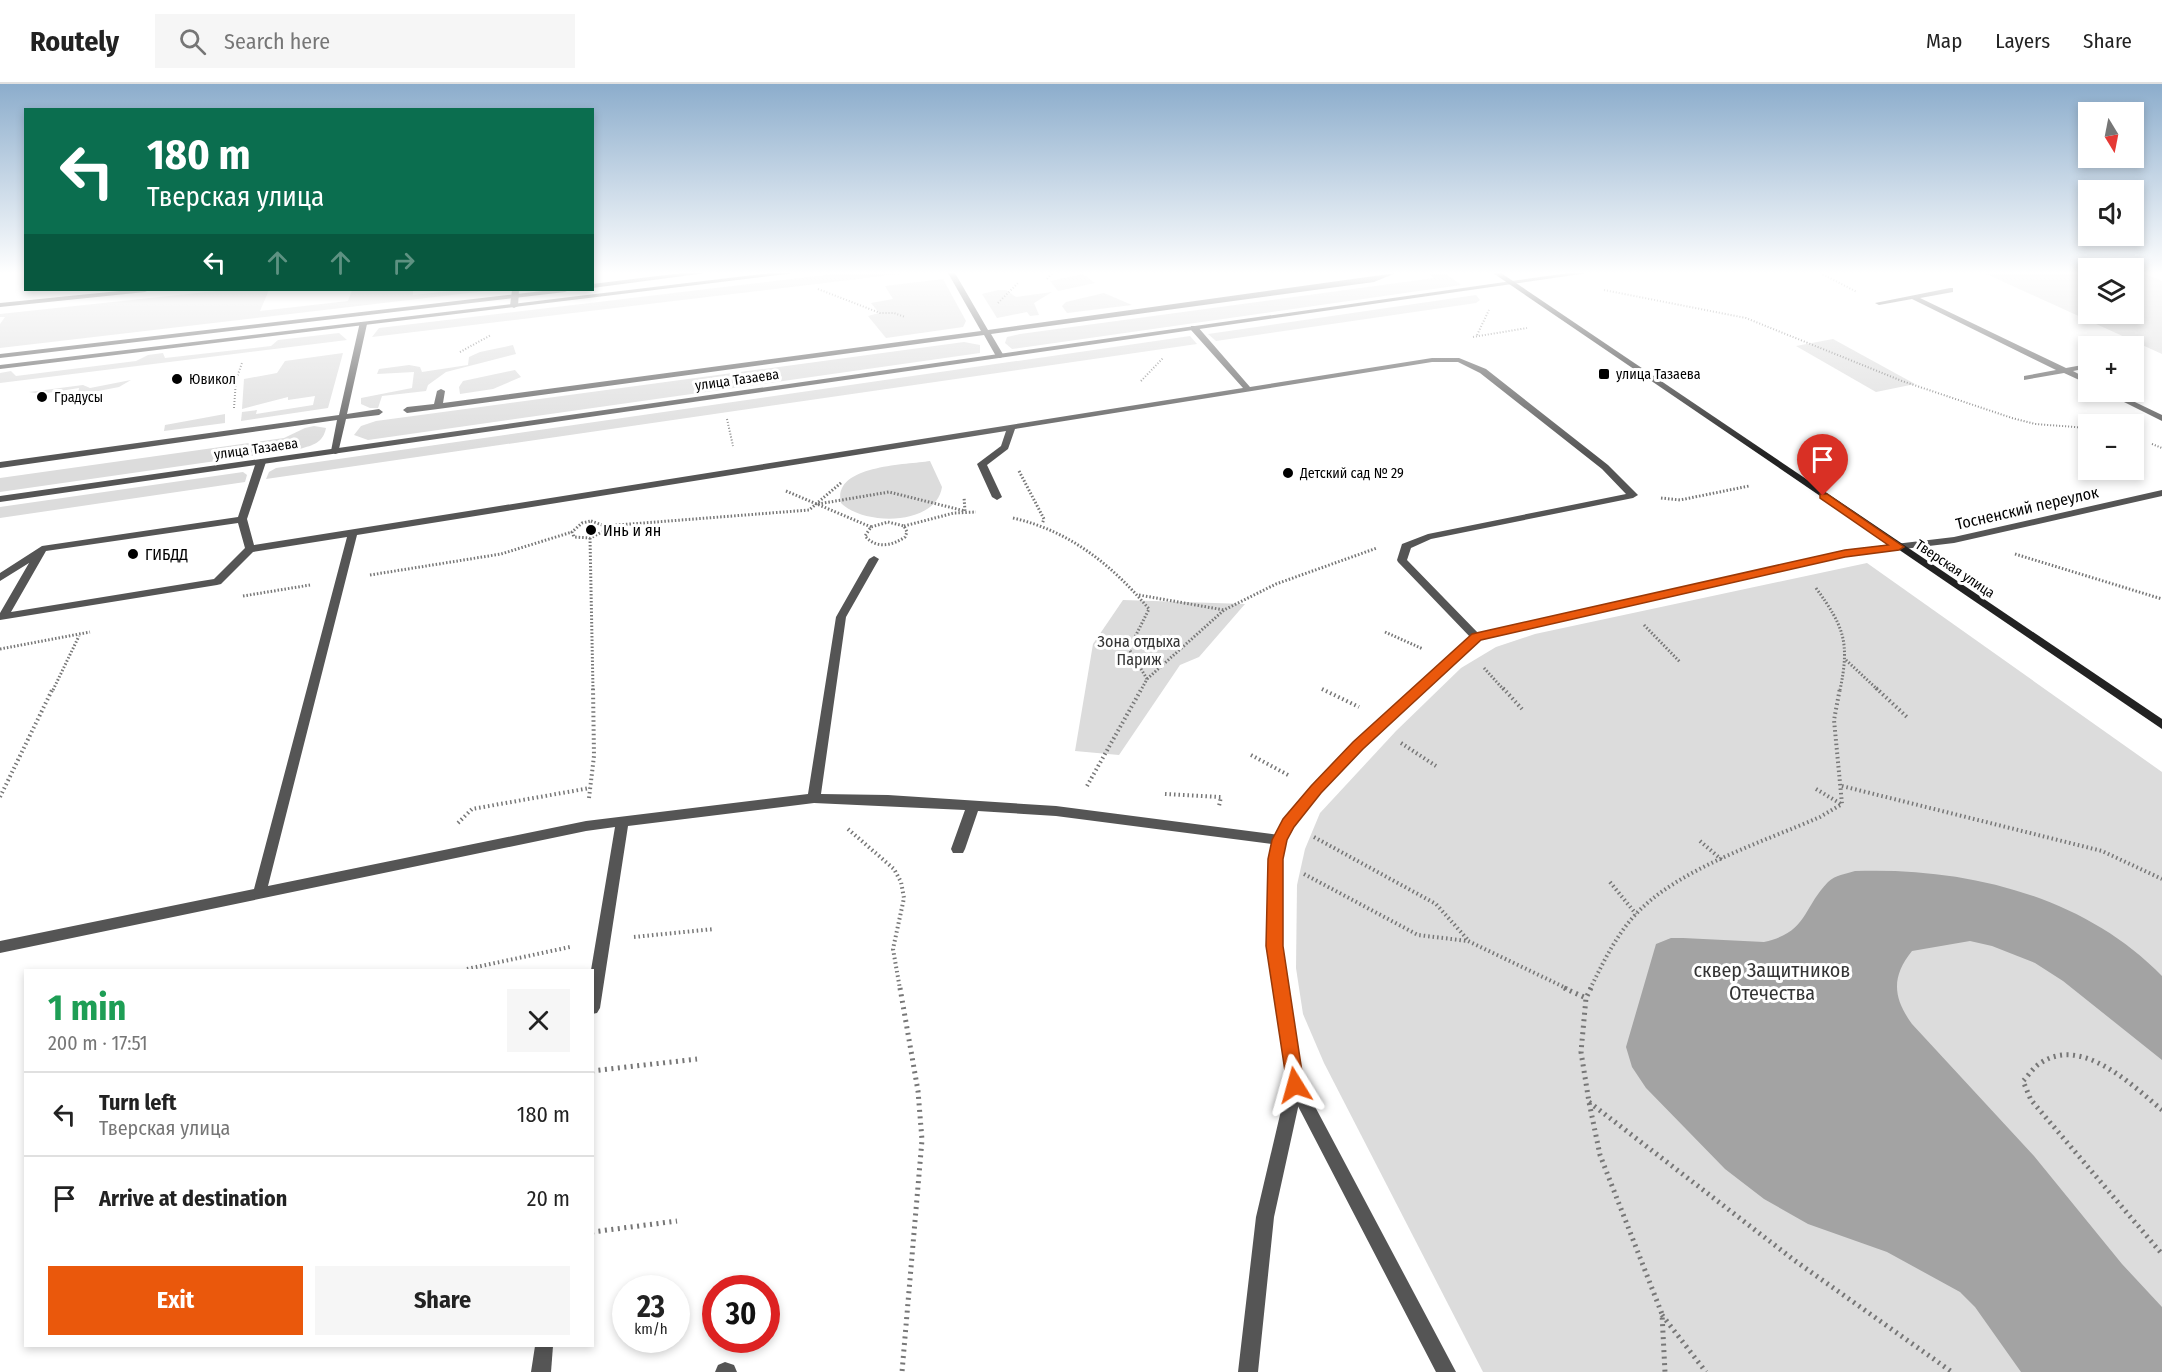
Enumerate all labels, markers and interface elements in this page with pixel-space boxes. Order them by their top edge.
search box [155,14,575,68]
text: Routely [30,25,119,58]
icon: search [176,25,209,58]
text: Search here [224,28,330,55]
text: Map [1926,28,1962,54]
text: Layers [1995,28,2050,54]
text: Share [2083,28,2132,54]
north arrow [2078,102,2144,168]
map controls [2078,102,2144,480]
text: 180 m [147,130,251,180]
icon: left [48,132,126,210]
button: sound [2078,180,2144,246]
text: Тверская улица [147,181,324,213]
icon: left [198,246,231,279]
icon: ahead [261,246,294,279]
icon: ahead [324,246,357,279]
icon: right [387,246,420,279]
button: layers [2078,258,2144,324]
button: + [2078,336,2144,402]
street label: улица Тазаева [694,366,780,394]
place label: улица Тазаева [1616,366,1701,383]
marker: улица Тазаева [1597,367,1611,381]
place label: Ювикол [189,371,236,388]
marker: Ювикол [170,372,184,386]
place label: Градусы [54,389,103,406]
marker: Градусы [35,390,49,404]
button: − [2078,414,2144,480]
pin [1797,434,1848,496]
street label: улица Тазаева [213,435,299,463]
icon: arrive [1806,443,1839,476]
place label: Детский сад № 29 [1299,465,1404,482]
marker: Детский сад № 29 [1281,466,1295,480]
street label: Тосненский переулок [1954,482,2101,534]
place label: Инь и ян [603,521,661,540]
marker: Инь и ян [584,523,598,537]
street label: Тверская улица [1912,536,1998,602]
place label: ГИБДД [145,545,188,564]
marker: ГИБДД [126,547,140,561]
park label: Зона отдыха Париж [1097,632,1181,669]
park label: сквер Защитников Отечества [1694,958,1850,1005]
text: 1 min [48,986,126,1030]
button: close [507,989,570,1052]
text: 200 m · 17:51 [48,1031,148,1055]
position arrow [1263,1053,1327,1117]
text: Turn left [99,1089,177,1116]
icon: left [48,1098,81,1131]
text: 180 m [517,1101,570,1128]
text: Тверская улица [99,1116,230,1140]
icon: arrive [48,1182,81,1215]
text: Arrive at destination [99,1185,287,1212]
text: 20 m [527,1185,570,1212]
button: Exit [48,1266,303,1335]
button: Share [315,1266,570,1335]
speed limit sign: 30 [702,1275,780,1353]
text: 23 [637,1289,665,1325]
text: km/h [634,1320,668,1338]

